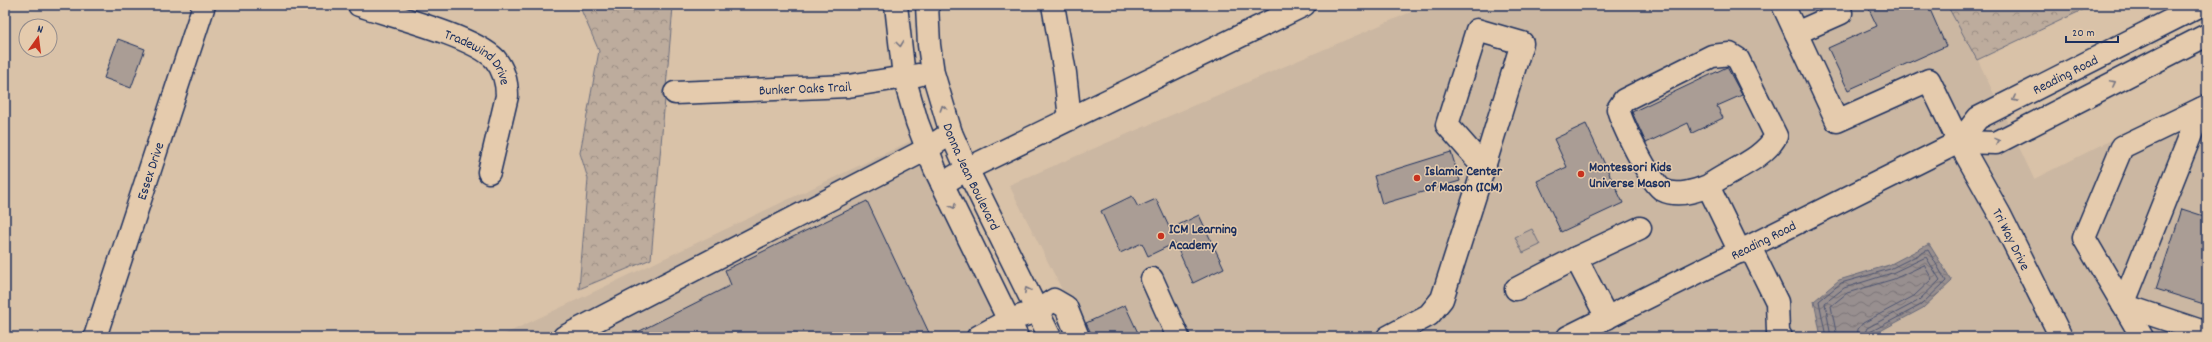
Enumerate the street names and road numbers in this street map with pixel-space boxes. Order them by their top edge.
street label: Tradewind Drive [441,25,514,87]
street label: Reading Road [2030,51,2102,101]
street label: Bunker Oaks Trail [758,78,853,102]
street label: Donna Jean Boulevard [937,121,1004,234]
street label: Essex Drive [133,140,170,203]
street label: Tri Way Drive [1986,205,2034,274]
street label: Reading Road [1728,217,1800,266]

